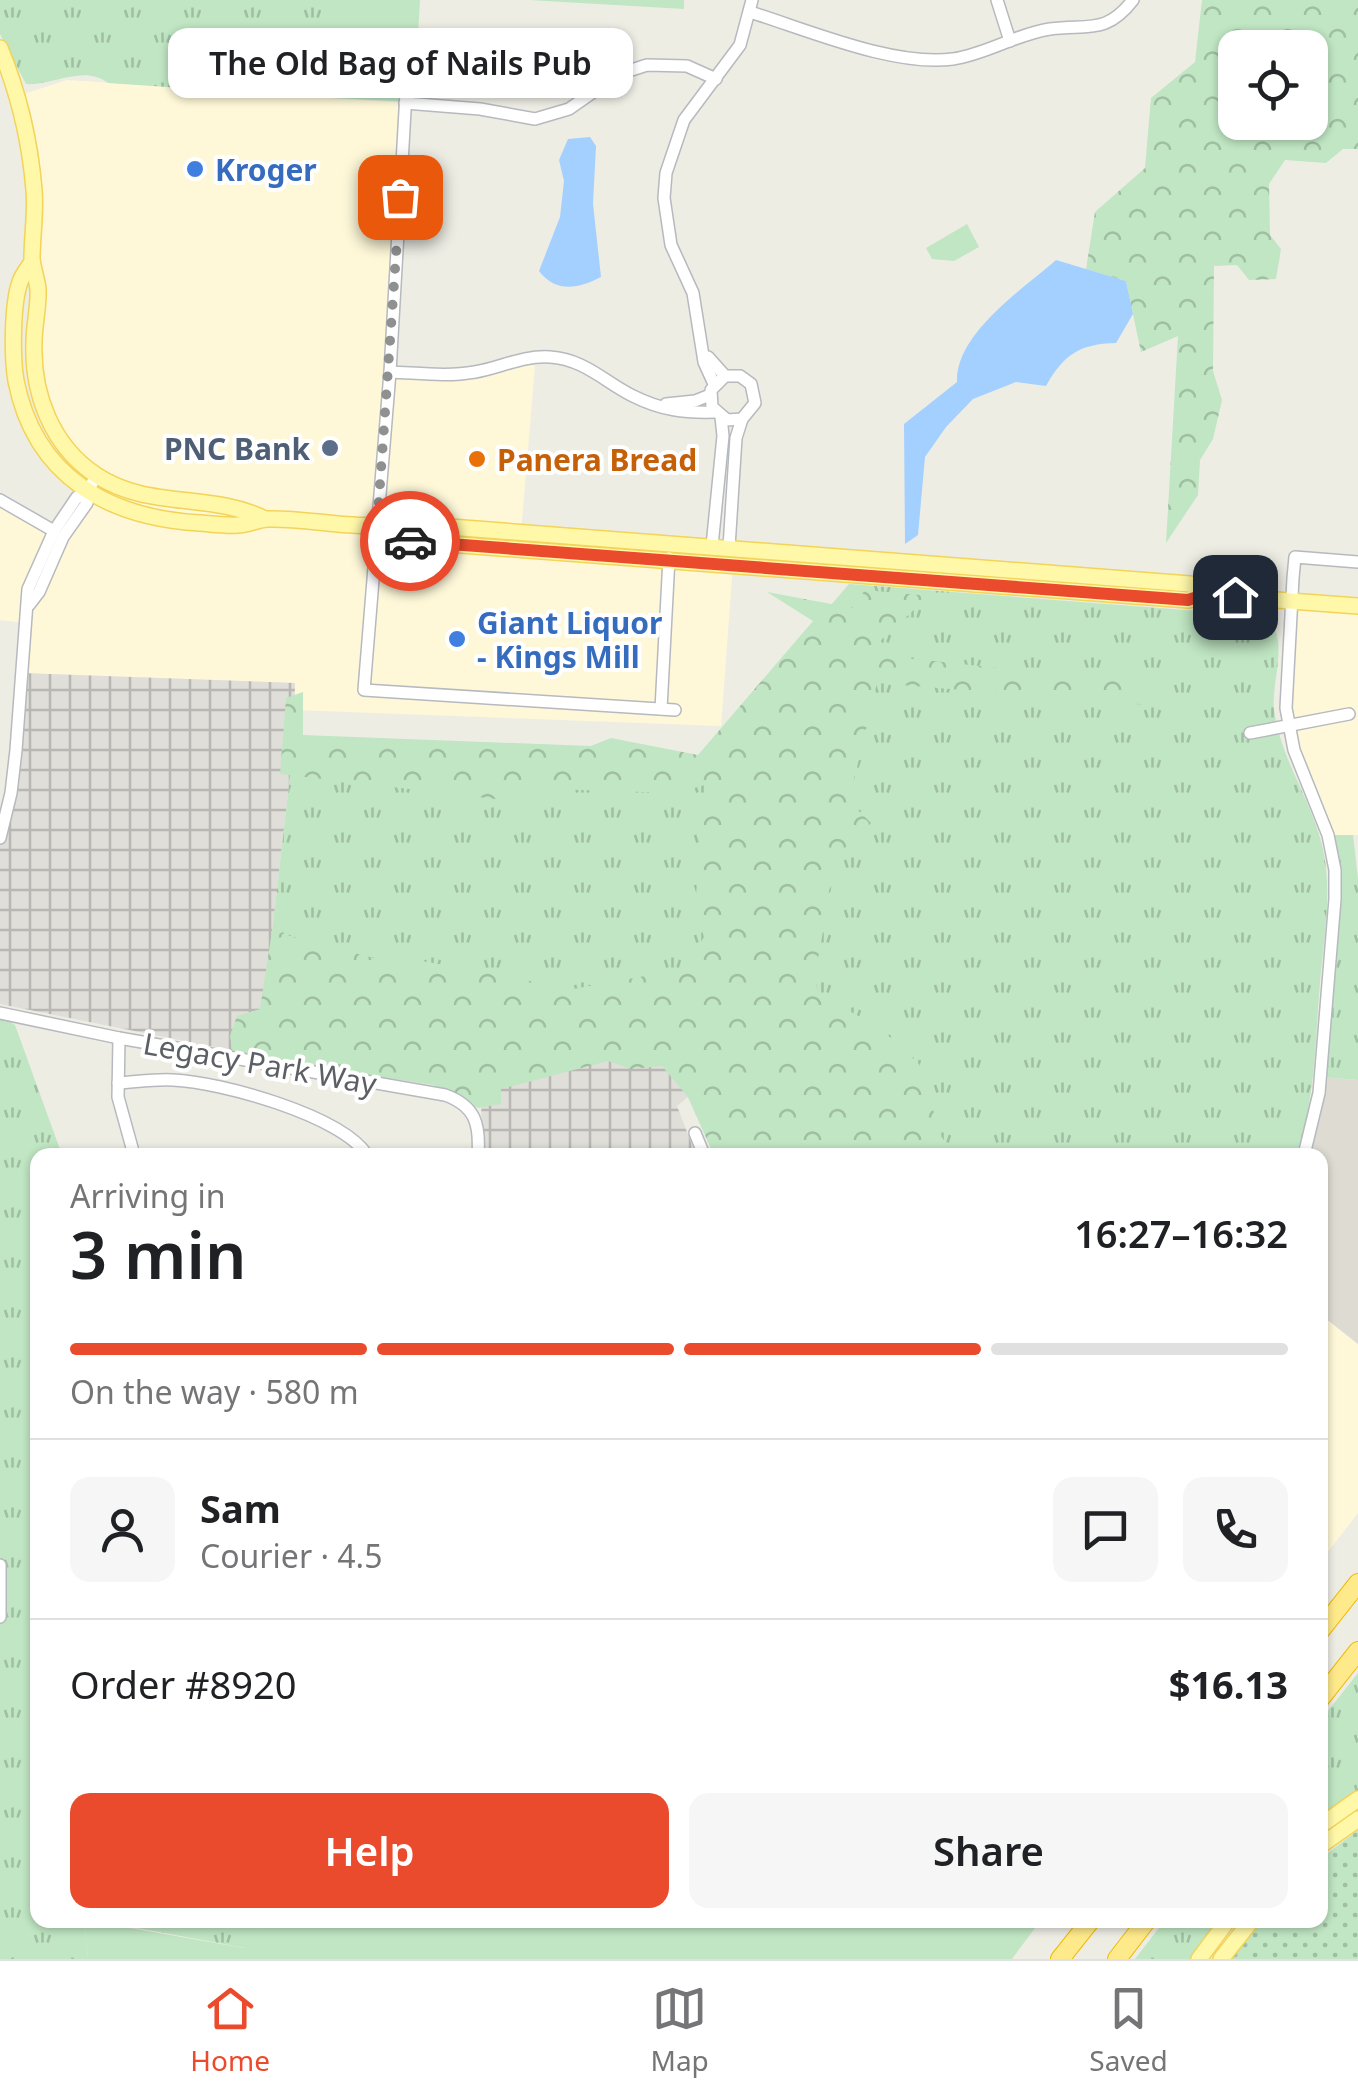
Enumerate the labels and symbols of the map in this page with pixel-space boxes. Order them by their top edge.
callout: The Old Bag of Nails Pub [168,27,632,97]
place label: Kroger [215,149,317,190]
pin [358,155,443,240]
marker: Kroger [184,158,206,180]
place label: PNC Bank [164,428,310,469]
marker: PNC Bank [319,437,341,459]
place label: Panera Bread [497,439,697,480]
marker: Panera Bread [466,448,488,470]
courier [360,491,460,591]
pin [1193,555,1278,640]
place label: Giant Liquor - Kings Mill [477,602,663,677]
marker: Giant Liquor - Kings Mill [446,628,468,650]
street label: Legacy Park Way [140,1022,380,1104]

